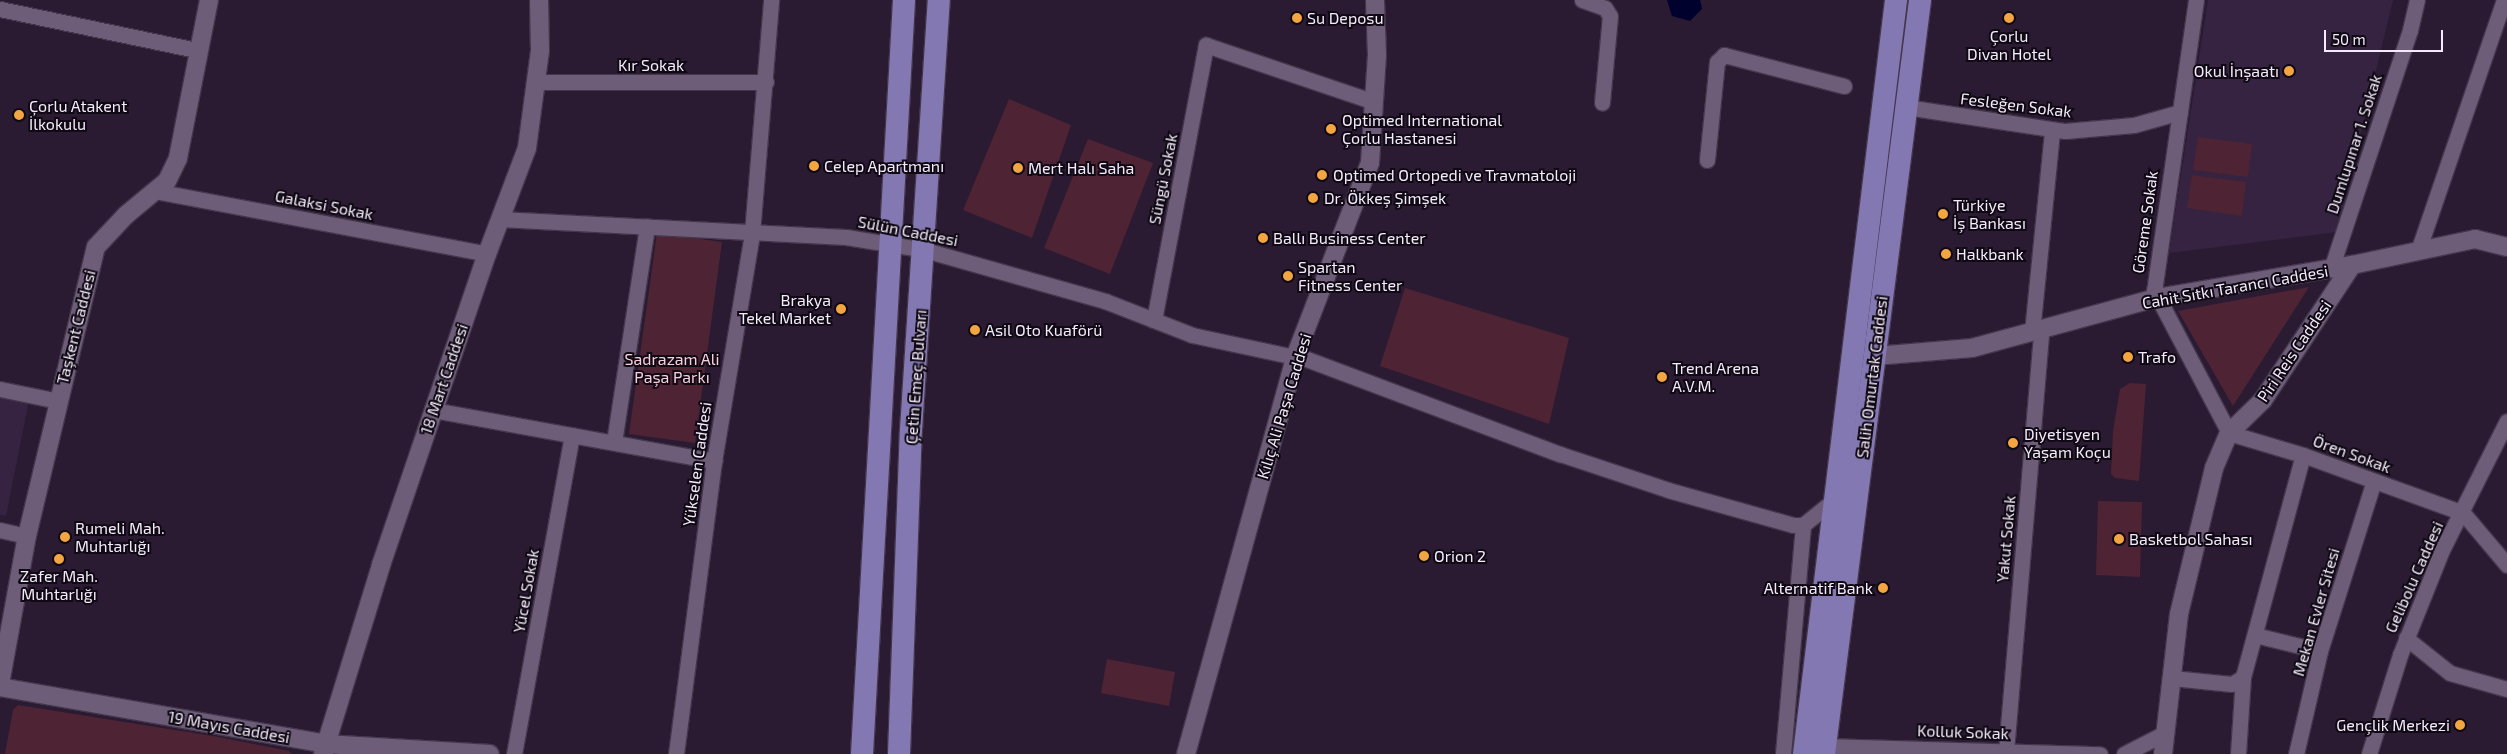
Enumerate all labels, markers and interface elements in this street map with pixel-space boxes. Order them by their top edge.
place label: Su Deposu [1307,8,1383,28]
marker: Su Deposu [1291,12,1303,24]
marker: Çorlu Divan Hotel [2003,12,2015,24]
scale bar [2327,20,2446,52]
place label: Çorlu Divan Hotel [1967,26,2051,64]
text: 50 m [2332,30,2366,48]
street label: Kır Sokak [618,55,684,75]
place label: Okul İnşaatı [2193,61,2279,81]
marker: Okul İnşaatı [2283,65,2295,77]
street label: Dumlupınar 1. Sokak [2322,72,2386,216]
street label: Fesleğen Sokak [1959,89,2073,121]
place label: Çorlu Atakent İlkokulu [29,96,128,134]
marker: Çorlu Atakent İlkokulu [13,109,25,121]
place label: Optimed International Çorlu Hastanesi [1342,110,1502,148]
marker: Optimed International Çorlu Hastanesi [1324,122,1338,136]
street label: Süngü Sokak [1145,132,1181,226]
place label: Celep Apartmanı [824,156,945,176]
place label: Mert Halı Saha [1028,158,1134,178]
marker: Celep Apartmanı [808,160,820,172]
marker: Mert Halı Saha [1012,162,1024,174]
place label: Optimed Ortopedi ve Travmatoloji [1333,165,1577,185]
marker: Optimed Ortopedi ve Travmatoloji [1315,168,1329,182]
street label: Göreme Sokak [2128,170,2162,274]
street label: Galaksi Sokak [273,186,375,224]
place label: Dr. Ökkeş Şimşek [1324,188,1446,208]
marker: Dr. Ökkeş Şimşek [1306,191,1320,205]
place label: Türkiye İş Bankası [1953,195,2026,233]
marker: Türkiye İş Bankası [1937,208,1949,220]
street label: Sülün Caddesi [856,212,960,250]
place label: Ballı Business Center [1273,228,1426,248]
marker: Ballı Business Center [1257,232,1269,244]
place label: Halkbank [1956,244,2024,264]
marker: Halkbank [1940,248,1952,260]
place label: Spartan Fitness Center [1298,257,1403,295]
street label: Cahit Sıtkı Tarancı Caddesi [2140,261,2330,313]
street label: Taşkent Caddesi [53,268,99,386]
marker: Spartan Fitness Center [1282,270,1294,282]
place label: Brakya Tekel Market [738,290,831,328]
street label: Salih Omurtak Caddesi [1853,295,1891,459]
street label: Piri Reis Caddesi [2253,297,2335,405]
marker: Brakya Tekel Market [835,303,847,315]
street label: Çetin Emeç Bulvarı [902,309,930,445]
place label: Asil Oto Kuaförü [985,320,1103,340]
street label: 18 Mart Caddesi [416,321,472,437]
marker: Asil Oto Kuaförü [969,324,981,336]
street label: Kılıç Ali Paşa Caddesi [1253,331,1315,481]
place label: Trafo [2138,347,2176,367]
park label: Sadrazam Ali Paşa Parkı [624,349,720,387]
marker: Trafo [2122,351,2134,363]
place label: Trend Arena A.V.M. [1672,358,1759,396]
marker: Trend Arena A.V.M. [1656,371,1668,383]
street label: Yükselen Caddesi [679,401,715,527]
place label: Diyetisyen Yaşam Koçu [2024,424,2111,462]
street label: Ören Sokak [2310,431,2394,477]
marker: Diyetisyen Yaşam Koçu [2006,436,2020,450]
street label: Yakut Sokak [1993,495,2019,583]
place label: Rumeli Mah. Muhtarlığı [75,518,165,556]
street label: Gelibolu Caddesi [2381,518,2447,636]
place label: Basketbol Sahası [2129,529,2253,549]
marker: Rumeli Mah. Muhtarlığı [59,531,71,543]
marker: Basketbol Sahası [2113,533,2125,545]
street label: Mekan Evler Sitesi [2288,545,2344,679]
place label: Orion 2 [1434,546,1486,566]
street label: Yücel Sokak [509,547,543,635]
marker: Orion 2 [1418,550,1430,562]
marker: Zafer Mah. Muhtarlığı [53,553,65,565]
place label: Zafer Mah. Muhtarlığı [20,566,98,604]
place label: Alternatif Bank [1763,578,1873,598]
marker: Alternatif Bank [1877,582,1889,594]
street label: 19 Mayıs Caddesi [167,707,291,747]
place label: Gençlik Merkezi [2336,715,2450,735]
marker: Gençlik Merkezi [2454,719,2466,731]
street label: Kolluk Sokak [1917,721,2009,743]

